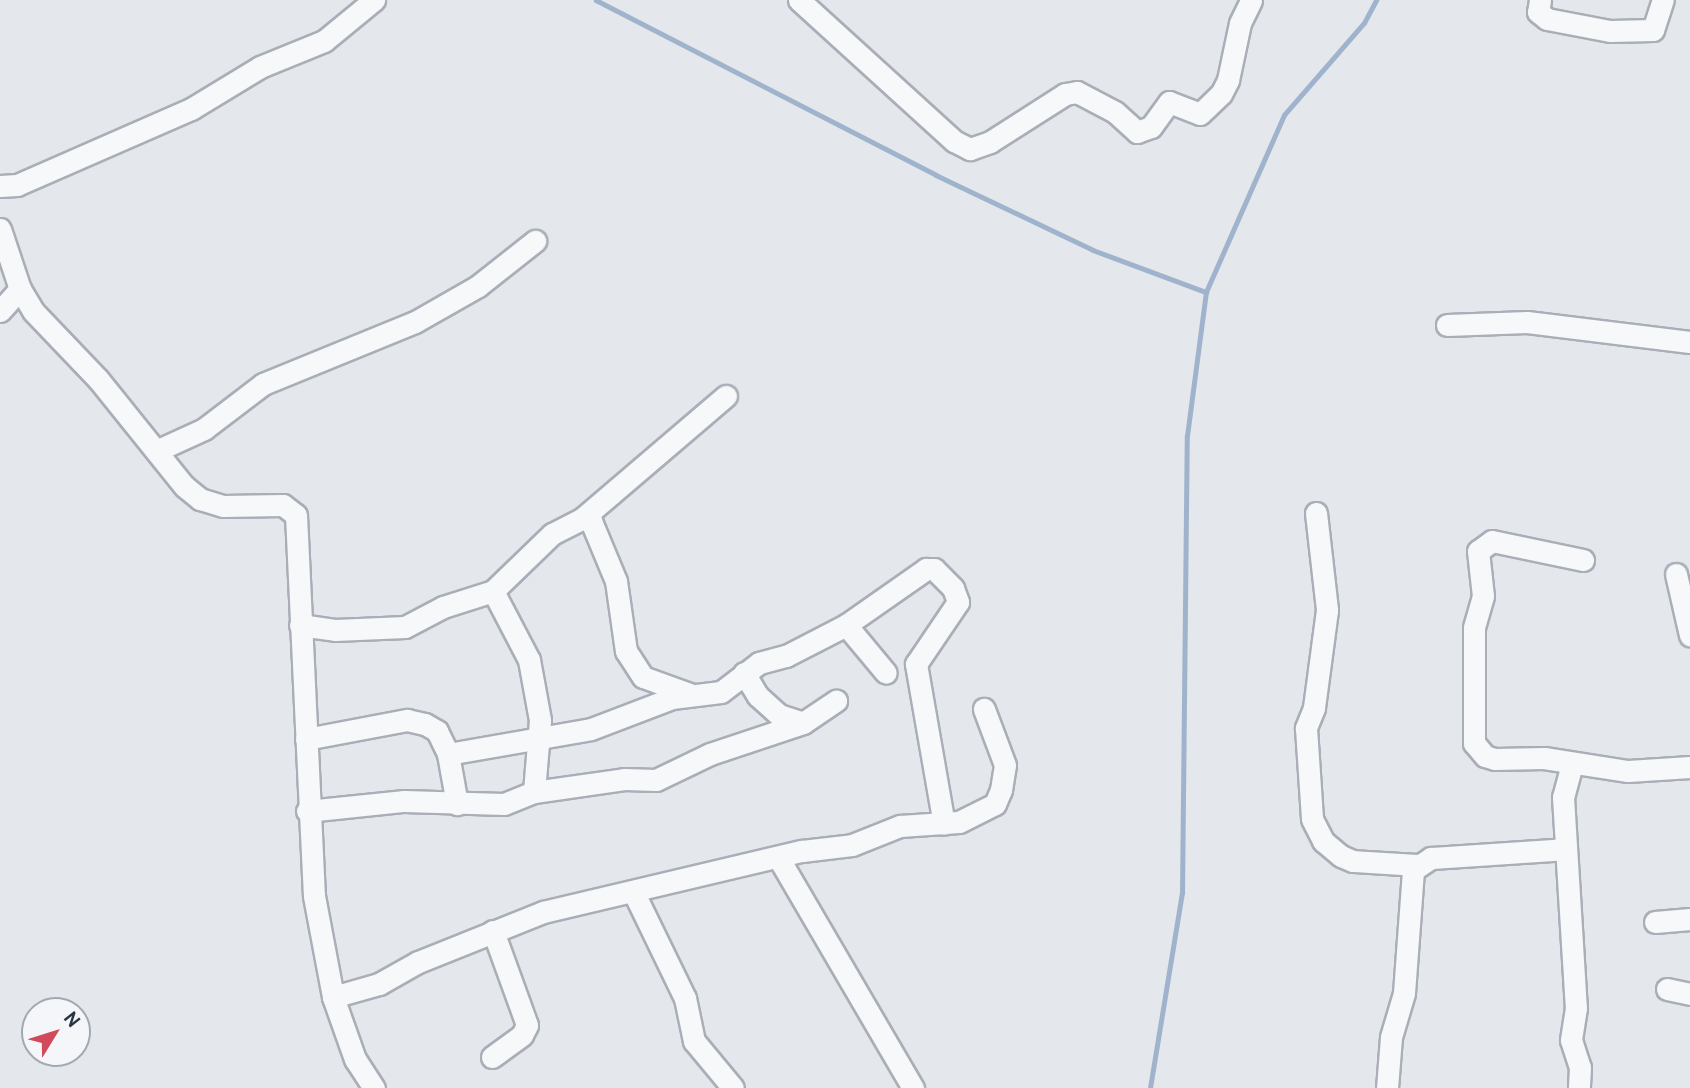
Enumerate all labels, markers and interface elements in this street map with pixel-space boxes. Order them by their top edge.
north arrow [21,997,91,1067]
text: N [57,1008,85,1033]

